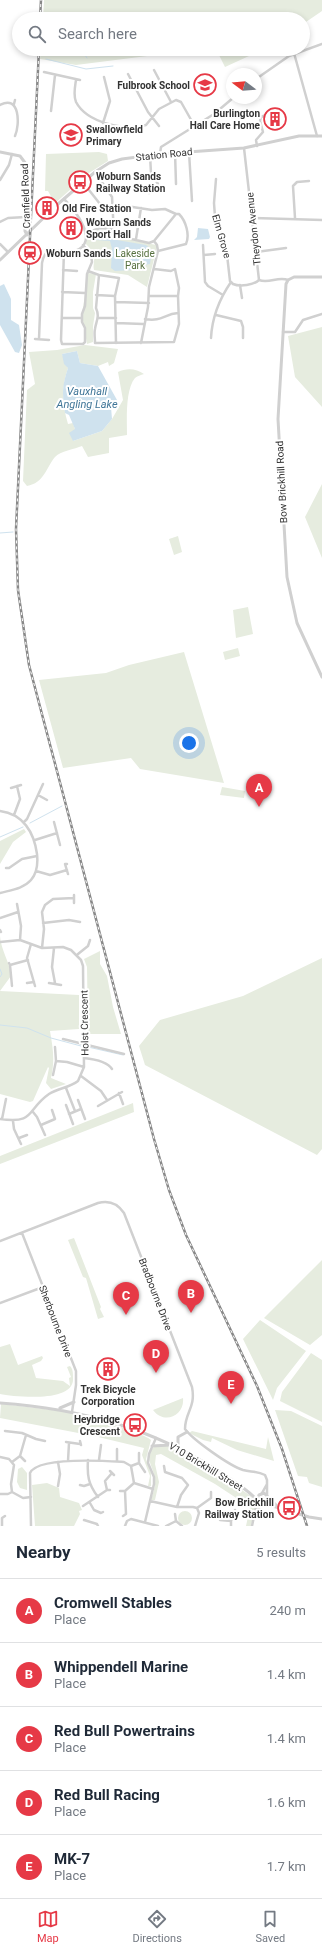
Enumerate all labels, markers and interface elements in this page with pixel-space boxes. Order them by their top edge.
search box [12,12,310,56]
icon: search [26,23,48,45]
text: Search here [58,25,137,43]
north arrow [226,68,262,104]
school or university icon: Fulbrook School [192,72,218,98]
place label: Fulbrook School [117,80,190,91]
building icon: Burlington Hall Care Home [262,106,288,132]
place label: Burlington Hall Care Home [190,108,261,131]
school or university icon: Swallowfield Primary [58,122,84,148]
place label: Swallowfield Primary [86,124,143,147]
street label: Station Road [135,146,193,163]
street label: Cranfield Road [19,163,32,229]
bus stop icon: Woburn Sands Railway Station [67,169,93,195]
place label: Woburn Sands Railway Station [96,171,166,194]
street label: Theydon Avenue [244,192,263,266]
building icon: Old Fire Station [34,195,60,221]
place label: Old Fire Station [62,203,132,214]
street label: Elm Grove [210,213,233,259]
building icon: Woburn Sands Sport Hall [58,215,84,241]
place label: Woburn Sands Sport Hall [86,217,151,240]
station icon: Woburn Sands [17,240,43,266]
place label: Woburn Sands [46,248,111,259]
park label: Lakeside Park [115,248,155,271]
water label: Vauxhall Angling Lake [55,385,118,411]
street label: Bow Brickhill Road [274,440,289,523]
your location [179,733,199,753]
pin: A [246,774,272,807]
street label: Holst Crescent [78,990,91,1056]
street label: Bradbourne Drive [137,1256,174,1332]
pin: B [178,1280,204,1313]
pin: C [113,1282,139,1315]
street label: Sherbourne Drive [37,1284,74,1359]
pin: D [143,1340,169,1373]
building icon: Trek Bicycle Corporation [95,1356,121,1382]
pin: E [218,1371,244,1404]
place label: Trek Bicycle Corporation [80,1384,136,1407]
bus stop icon: Heybridge Crescent [122,1412,148,1438]
place label: Heybridge Crescent [74,1414,121,1437]
street label: V10 Brickhill Street [167,1440,245,1493]
bus stop icon: Bow Brickhill Railway Station [276,1495,302,1521]
place label: Bow Brickhill Railway Station [205,1497,274,1520]
text: Nearby [16,1542,71,1562]
text: 5 results [256,1545,306,1560]
text: Cromwell Stables [54,1594,172,1612]
text: A [25,1603,33,1618]
text: 240 m [269,1603,306,1618]
text: Place [54,1612,86,1627]
text: Whippendell Marine [54,1658,188,1676]
text: B [25,1667,33,1682]
text: 1.4 km [267,1667,306,1682]
text: Place [54,1676,86,1691]
text: Red Bull Powertrains [54,1722,195,1740]
text: C [25,1731,33,1746]
text: 1.4 km [267,1731,306,1746]
text: Place [54,1740,86,1755]
text: Red Bull Racing [54,1786,160,1804]
text: D [25,1795,33,1810]
text: 1.6 km [267,1795,306,1810]
text: Place [54,1804,86,1819]
text: MK-7 [54,1850,90,1868]
text: E [25,1859,33,1874]
text: 1.7 km [267,1859,306,1874]
text: Place [54,1868,86,1883]
tab: Map [37,1908,59,1945]
tab: Directions [132,1908,182,1945]
tab: Saved [255,1908,285,1945]

